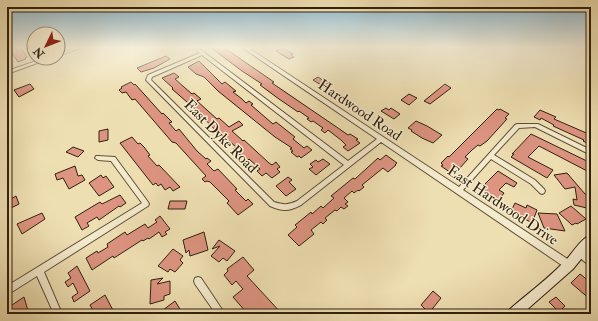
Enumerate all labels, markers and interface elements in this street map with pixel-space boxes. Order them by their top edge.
north arrow [26,26,66,66]
text: N [30,44,48,61]
street label: Hardwood Road [314,75,406,146]
street label: East Dyke Road [180,95,262,178]
street label: East Hardwood Drive [444,161,562,250]

